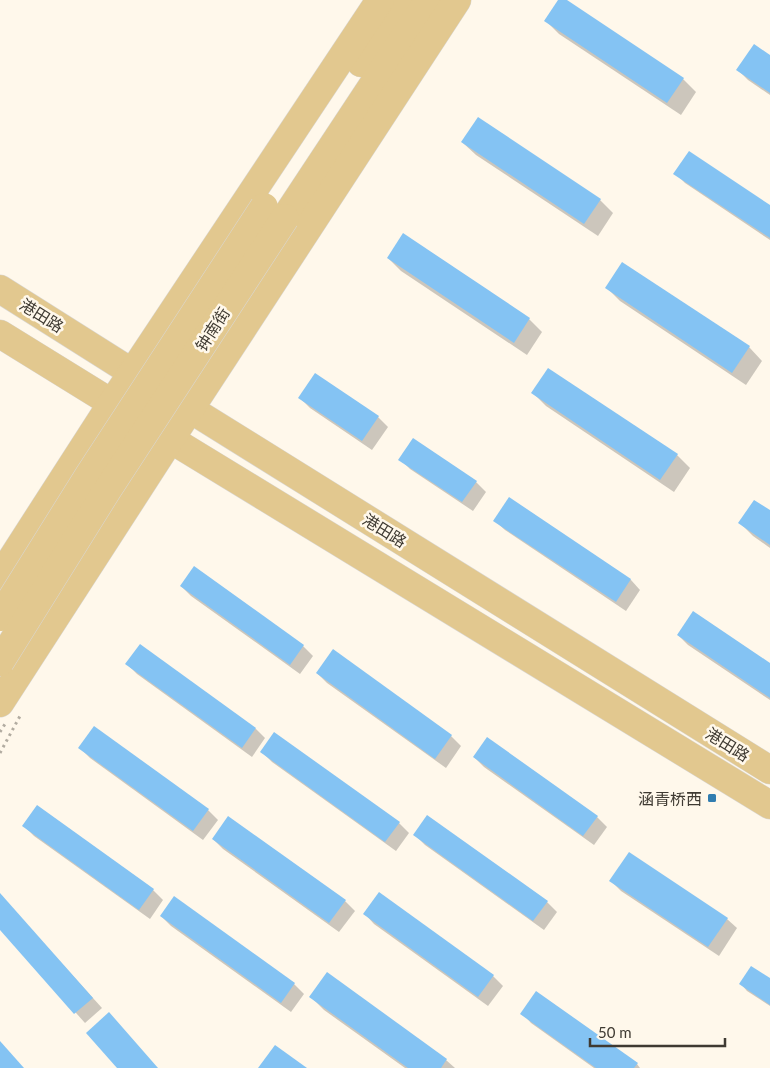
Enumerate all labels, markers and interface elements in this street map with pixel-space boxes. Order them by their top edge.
street label: 港田路 [17,294,67,336]
street label: 钟南街 [191,304,233,354]
street label: 港田路 [360,509,410,551]
street label: 港田路 [703,723,753,765]
place label: 涵青桥西 [638,789,702,808]
marker: 涵青桥西 [706,792,718,804]
scale bar [590,1016,725,1048]
text: 50 m [598,1023,632,1041]

